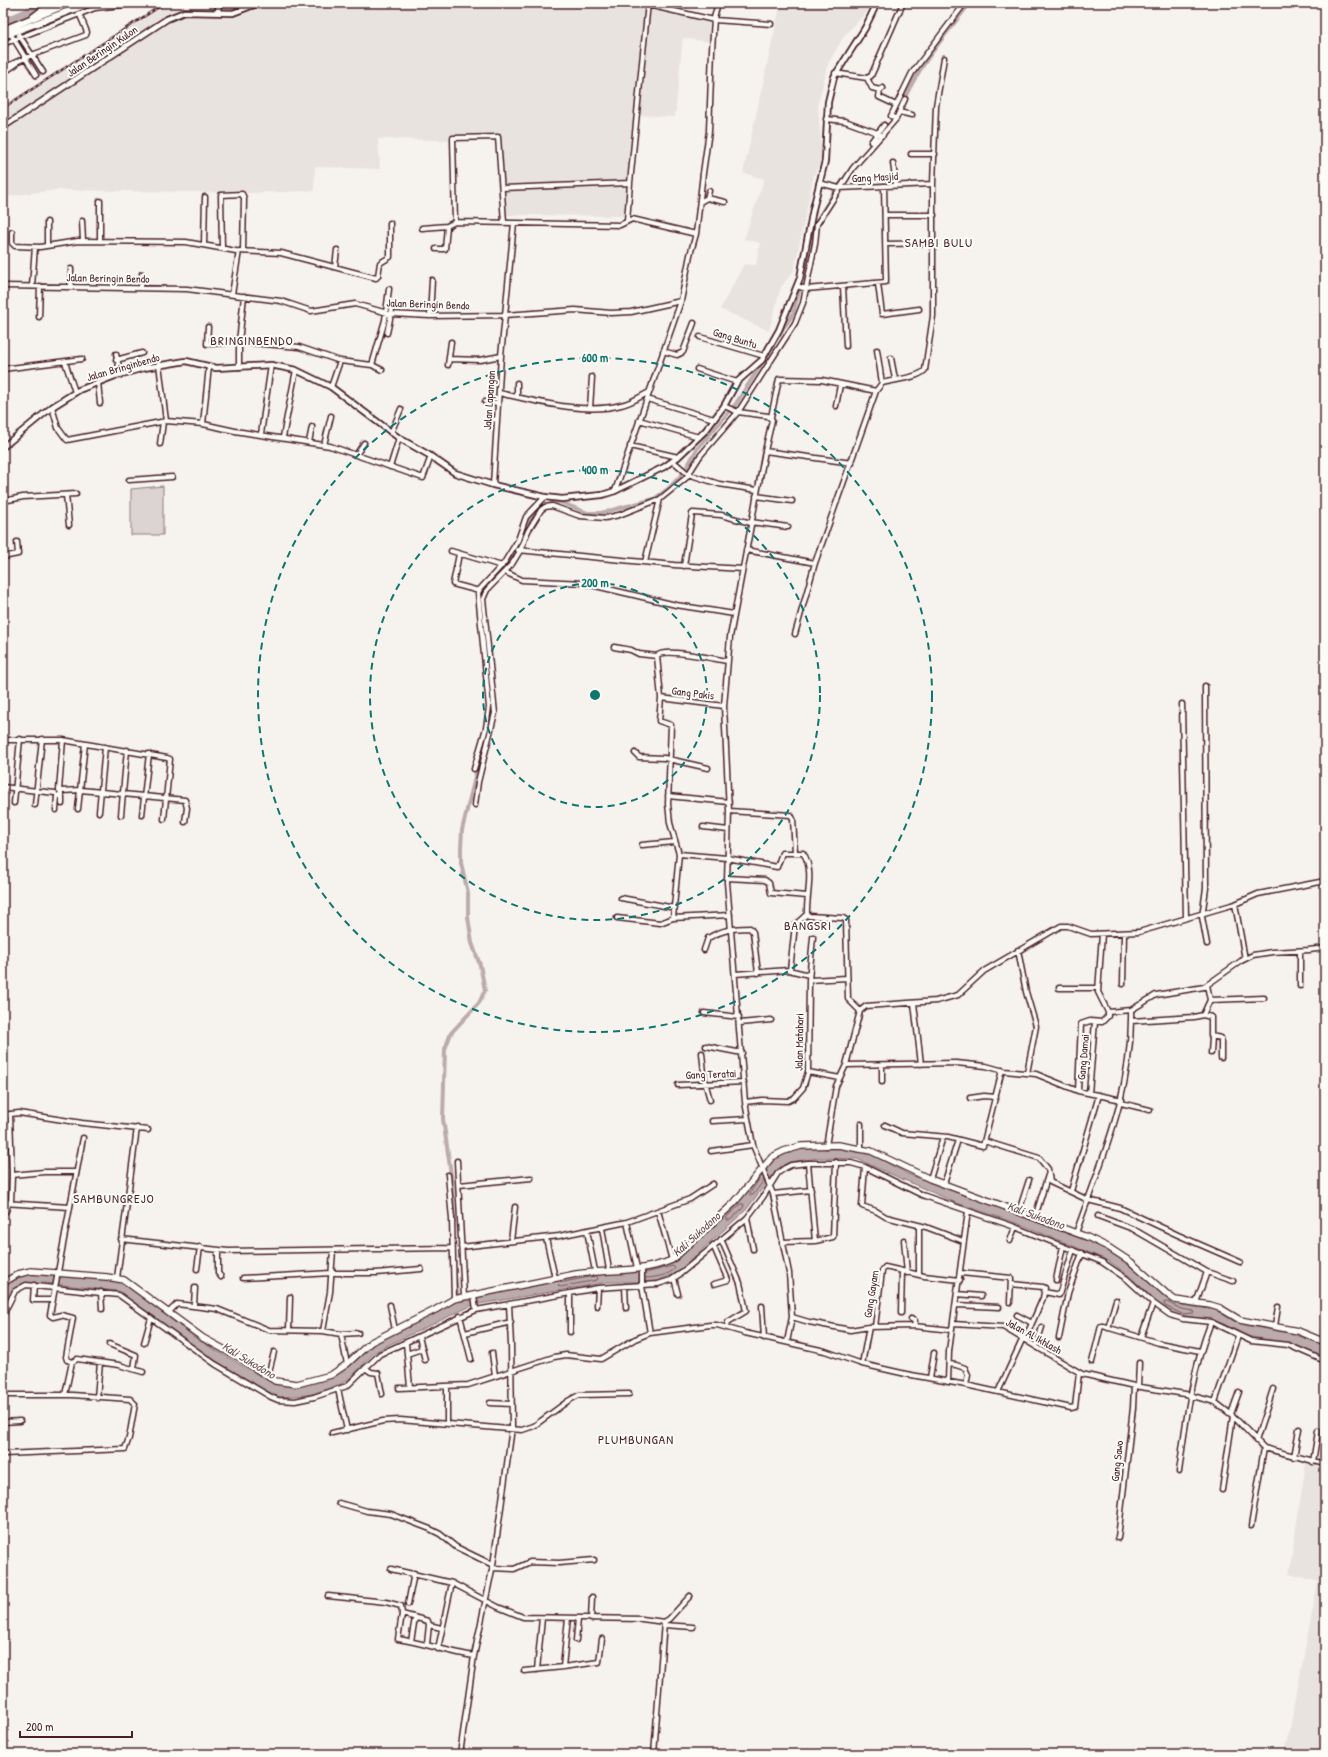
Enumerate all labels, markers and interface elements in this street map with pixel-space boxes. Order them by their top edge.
street label: Jalan Beringin Kulon [64,22,140,80]
street label: Gang Masjid [851,169,899,185]
district label: SAMBI BULU [905,233,973,251]
street label: Jalan Beringin Bendo [66,270,150,286]
street label: Jalan Beringin Bendo [386,296,470,312]
street label: Gang Buntu [711,325,759,351]
district label: BRINGINBENDO [210,331,294,349]
text: 600 m [582,349,608,366]
street label: Jalan Bringinbendo [85,350,162,384]
street label: Jalan Lapangan [480,370,498,430]
text: 400 m [582,461,608,478]
text: 200 m [581,574,609,591]
street label: Gang Pakis [671,683,715,703]
centre of rings [588,688,602,702]
district label: BANGSRI [784,916,832,934]
street label: Jalan Matahari [791,1013,807,1071]
street label: Gang Damai [1074,1034,1092,1080]
street label: Gang Teratai [685,1066,737,1082]
district label: SAMBUNGREJO [73,1189,155,1207]
water label: Kali Sukodono [1005,1197,1068,1234]
water label: Kali Sukodono [668,1207,725,1260]
street label: Gang Gayam [860,1269,882,1319]
street label: Jalan Al Ikhlash [1004,1315,1065,1357]
water label: Kali Sukodono [219,1337,280,1383]
district label: PLUMBUNGAN [598,1430,674,1448]
street label: Gang Sawo [1108,1439,1126,1482]
scale bar [20,1713,132,1739]
text: 200 m [26,1718,53,1735]

